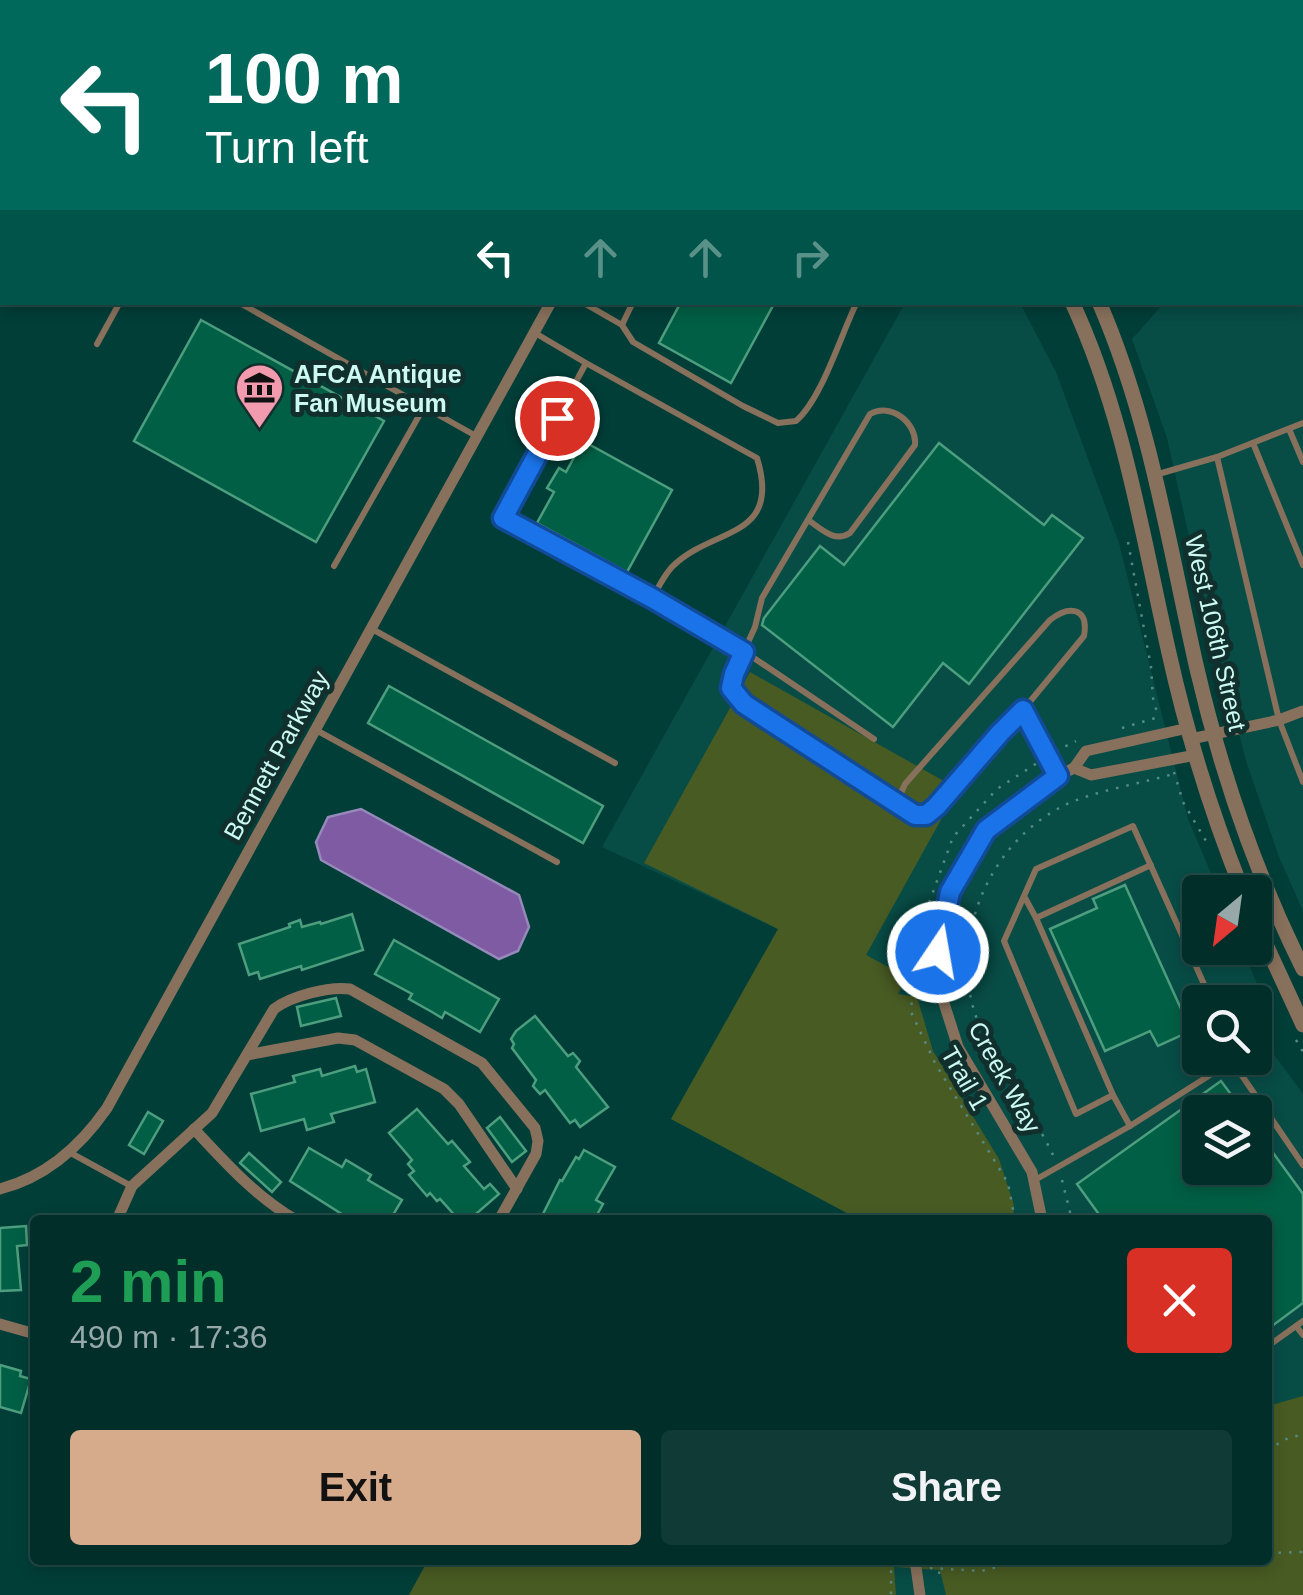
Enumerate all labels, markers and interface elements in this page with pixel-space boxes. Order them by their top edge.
icon: left [40,40,170,170]
text: 100 m [205,40,403,118]
text: Turn left [205,122,368,173]
icon: left [468,230,523,285]
icon: ahead [573,230,628,285]
icon: ahead [678,230,733,285]
icon: right [783,230,838,285]
place label: AFCA Antique Fan Museum [294,360,462,417]
museum icon: AFCA Antique Fan Museum [233,362,285,430]
pin [515,376,600,461]
icon: arrive [530,391,585,446]
street label: West 106th Street [1180,533,1252,733]
street label: Bennett Parkway [218,665,334,844]
north arrow [1182,875,1272,965]
map controls [1182,875,1272,1185]
position arrow [886,900,990,1004]
button: search [1182,985,1272,1075]
street label: Creek Way [963,1017,1047,1138]
street label: Trail 1 [936,1041,994,1115]
button: layers [1182,1095,1272,1185]
text: 2 min [70,1248,227,1315]
button: close [1127,1248,1232,1353]
text: 490 m · 17:36 [70,1319,267,1355]
button: Exit [70,1430,641,1545]
button: Share [661,1430,1232,1545]

